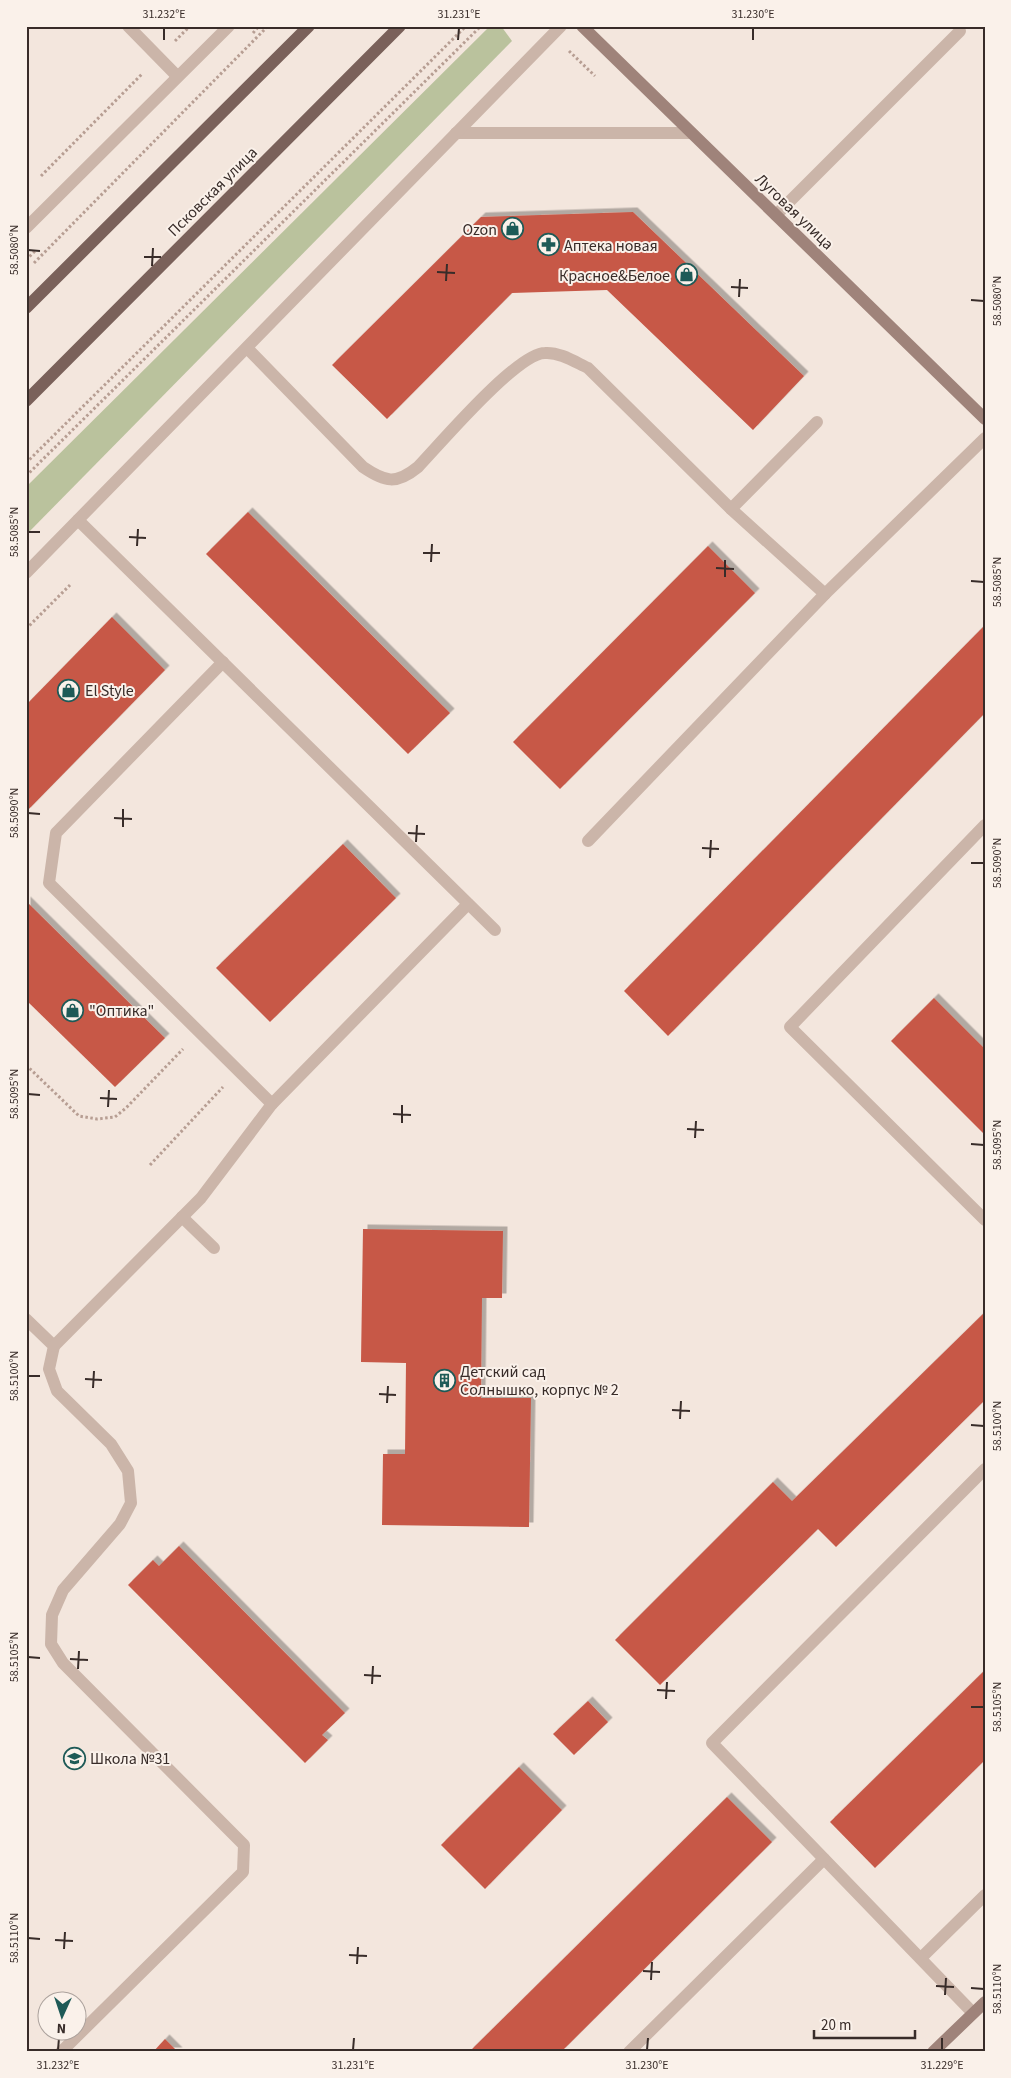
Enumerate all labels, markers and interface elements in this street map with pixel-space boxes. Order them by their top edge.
text: 31.232°E [142,6,186,23]
text: 31.231°E [437,6,481,23]
text: 31.230°E [731,6,775,23]
street label: Псковская улица [163,142,262,241]
street label: Луговая улица [750,168,839,255]
shop icon: Ozon [501,217,525,241]
place label: Ozon [462,219,497,241]
text: 58.5080°N [6,225,23,275]
pharmacy icon: Аптека новая [536,233,560,257]
place label: Аптека новая [564,235,658,257]
shop icon: Красное&Белое [674,263,698,287]
place label: Красное&Белое [559,265,670,287]
text: 58.5080°N [989,276,1006,326]
text: 58.5085°N [6,507,23,557]
text: 58.5085°N [989,557,1006,607]
shop icon: El Style [57,678,81,702]
place label: El Style [85,680,134,702]
text: 58.5090°N [6,788,23,838]
text: 58.5090°N [989,838,1006,888]
shop icon: "Оптика" [61,998,85,1022]
place label: "Оптика" [89,1000,154,1022]
text: 58.5095°N [6,1069,23,1119]
text: 58.5095°N [989,1120,1006,1170]
text: 58.5100°N [6,1351,23,1401]
place label: Детский сад Солнышко, корпус № 2 [460,1361,619,1401]
building icon: Детский сад Солнышко, корпус № 2 [432,1368,456,1392]
text: 58.5100°N [989,1401,1006,1451]
text: 58.5105°N [6,1632,23,1682]
text: 58.5105°N [989,1682,1006,1732]
school or university icon: Школа №31 [62,1746,86,1770]
place label: Школа №31 [90,1748,170,1770]
text: 58.5110°N [6,1913,23,1963]
text: 58.5110°N [989,1964,1006,2014]
north arrow [38,1990,88,2040]
scale bar [814,2008,915,2040]
text: 20 m [821,2015,851,2036]
text: N [56,2018,67,2038]
text: 31.232°E [36,2057,80,2074]
text: 31.231°E [331,2057,375,2074]
text: 31.230°E [625,2057,669,2074]
text: 31.229°E [920,2057,964,2074]

